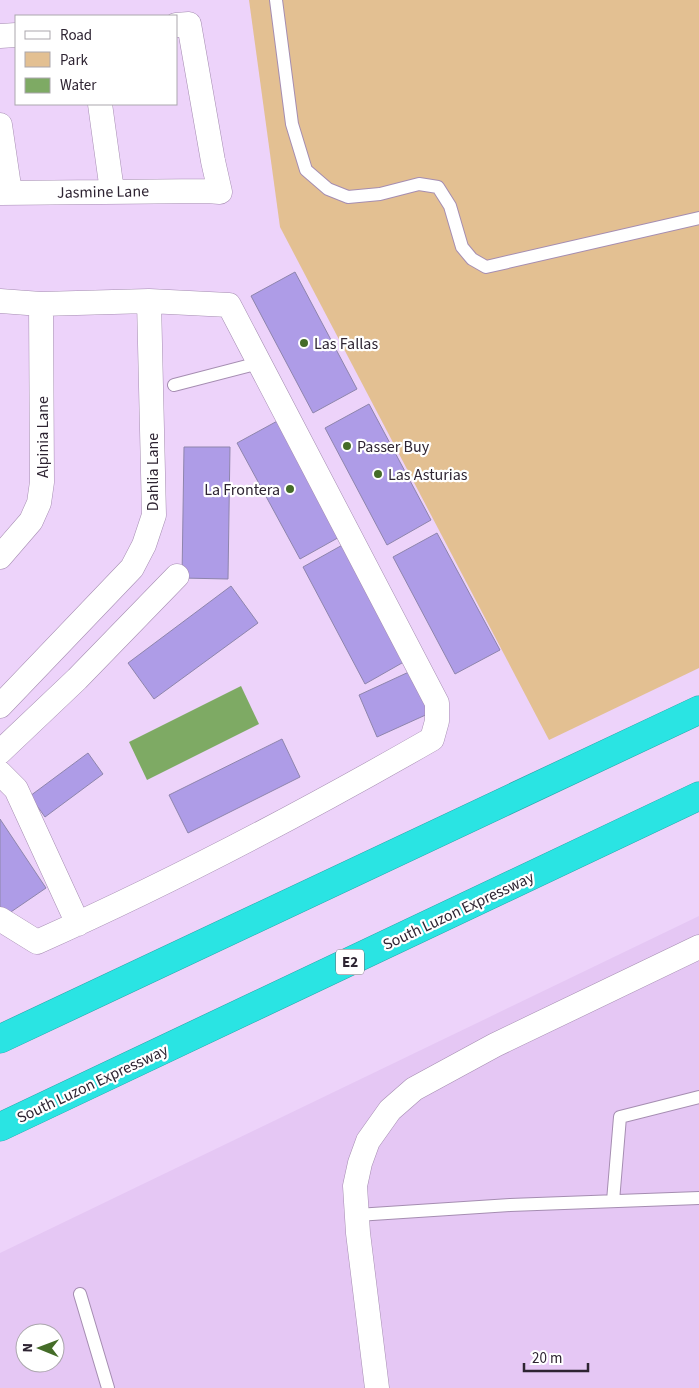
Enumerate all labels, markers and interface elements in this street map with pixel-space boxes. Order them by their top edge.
legend [15,15,178,105]
text: Road [60,25,92,46]
text: Park [60,50,89,71]
text: Water [60,75,97,96]
street label: Jasmine Lane [57,180,149,204]
place label: Las Fallas [314,333,378,355]
marker: Las Fallas [298,337,310,349]
street label: Alpinia Lane [32,396,54,478]
street label: Dahlia Lane [142,433,164,511]
place label: Passer Buy [357,436,430,458]
marker: Passer Buy [341,440,353,452]
place label: Las Asturias [388,464,468,486]
marker: Las Asturias [372,468,384,480]
place label: La Frontera [204,479,280,501]
marker: La Frontera [284,483,296,495]
street label: South Luzon Expressway [379,866,538,956]
road number: E2 [336,950,364,974]
street label: South Luzon Expressway [13,1039,172,1129]
north arrow [15,1323,65,1373]
scale bar [524,1340,588,1372]
text: N [18,1343,38,1353]
text: 20 m [532,1348,562,1369]

